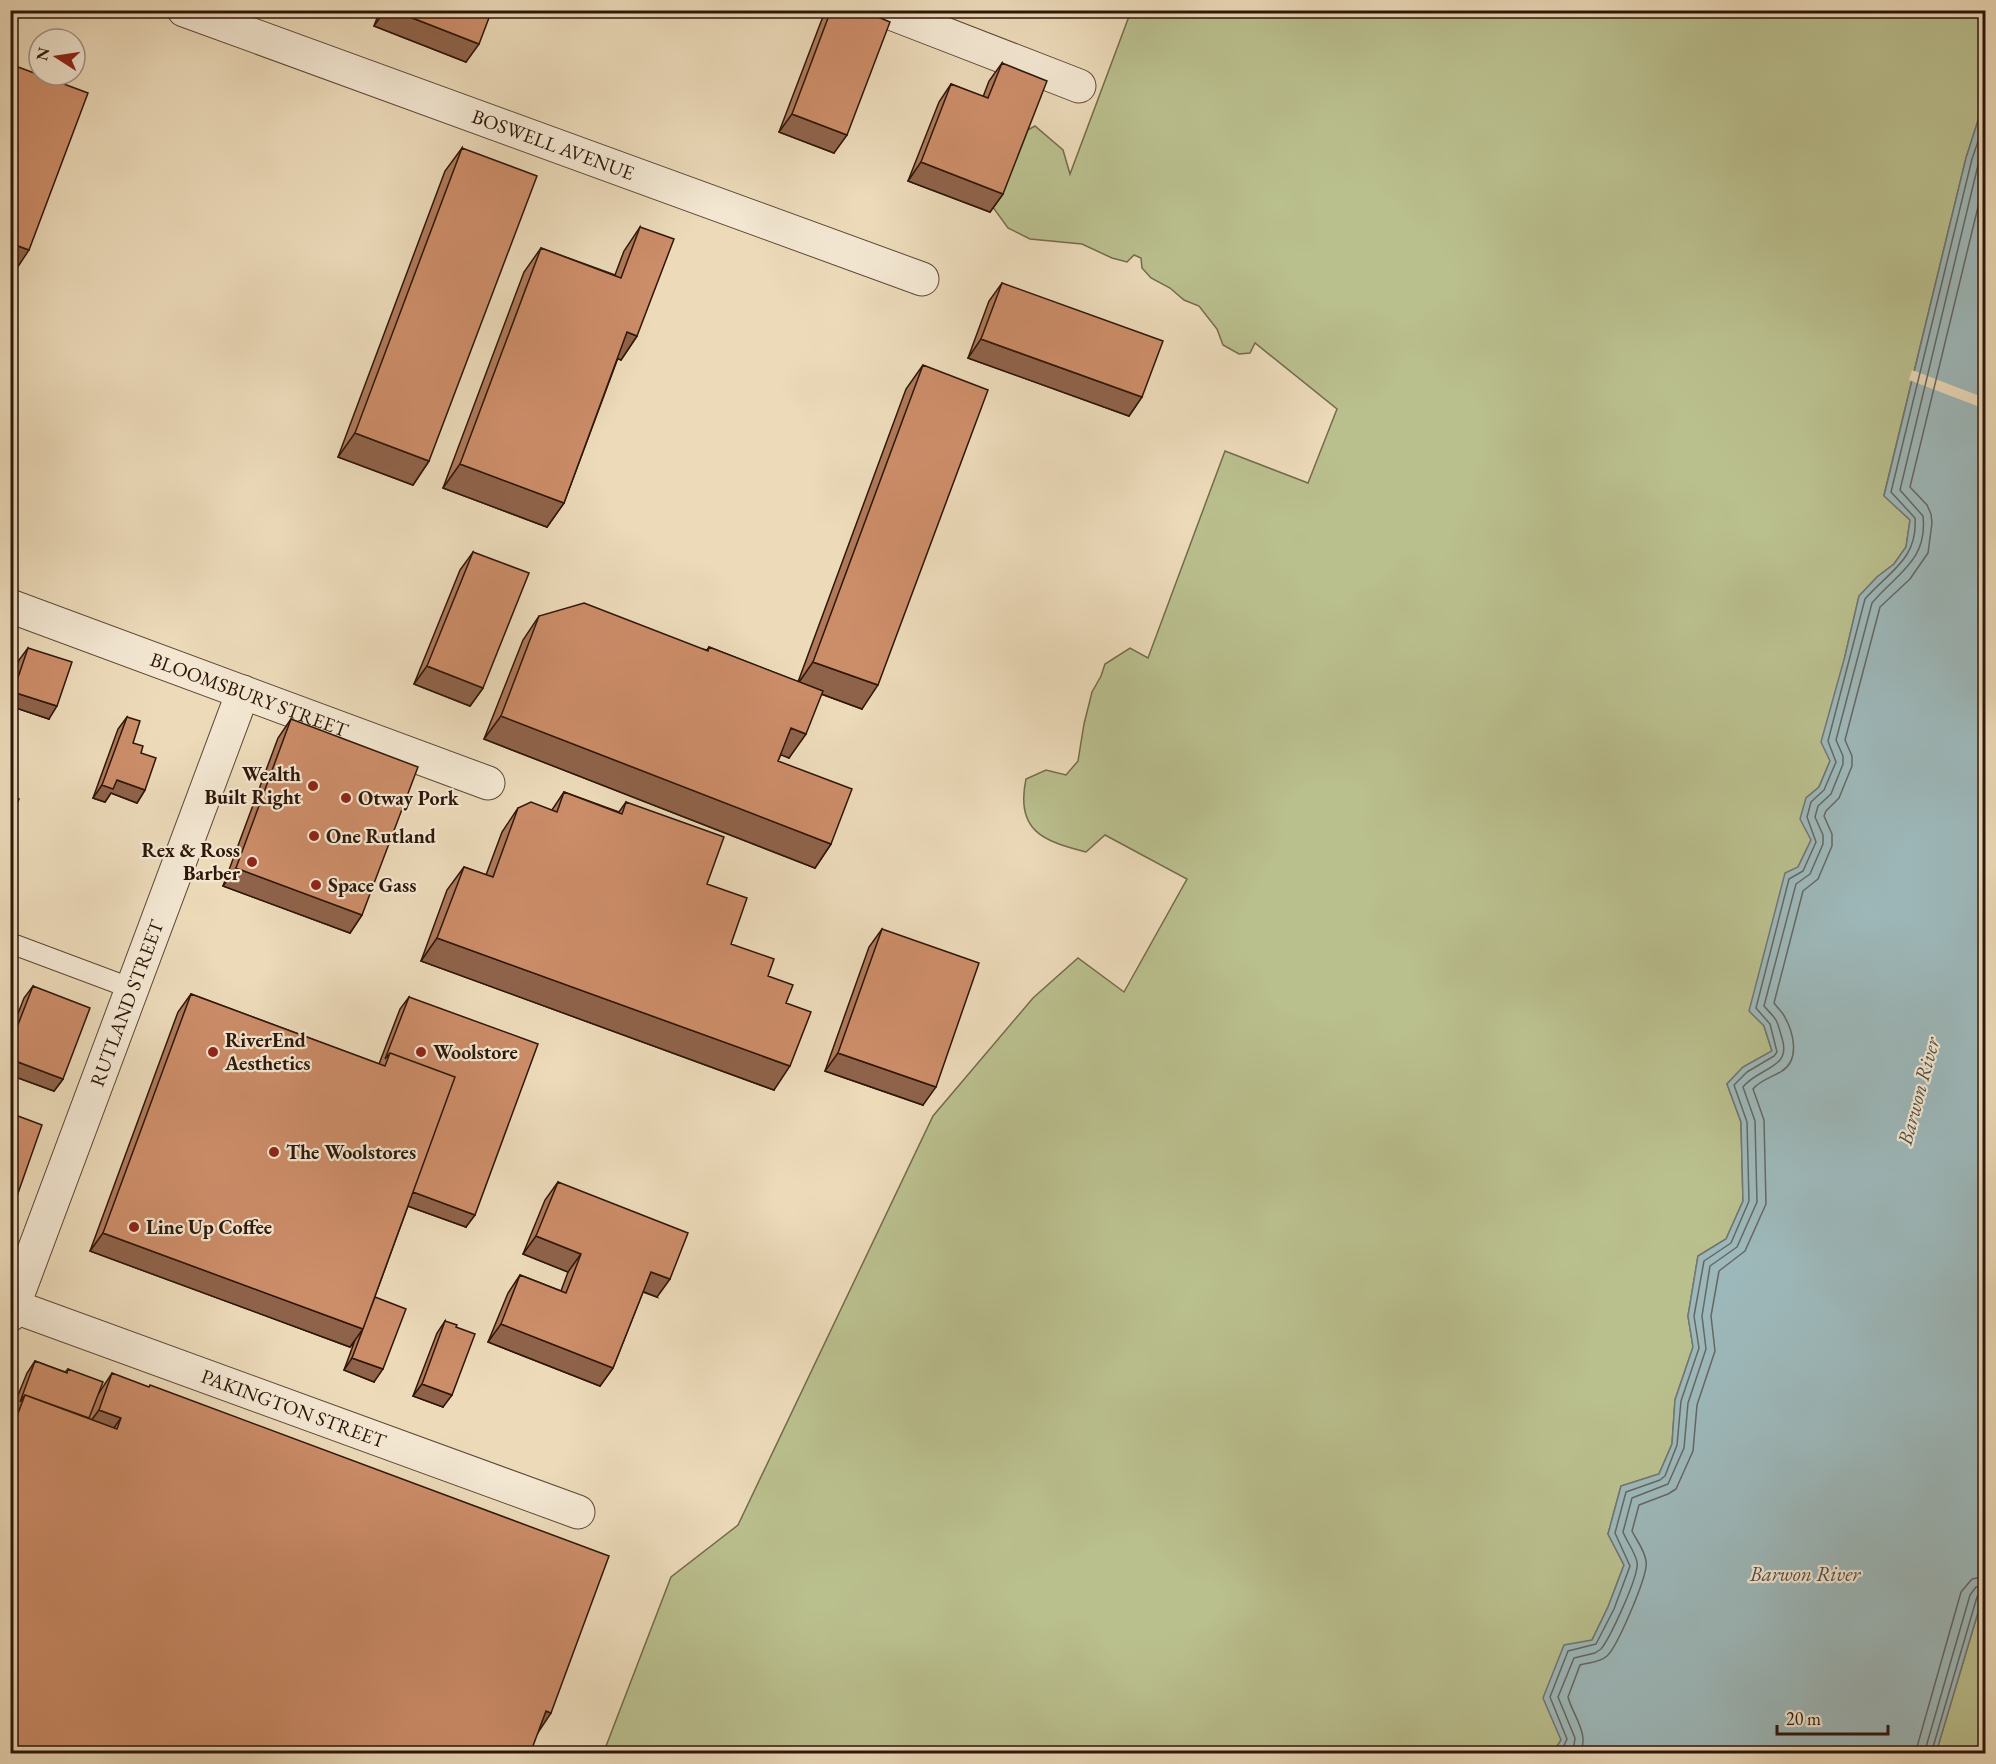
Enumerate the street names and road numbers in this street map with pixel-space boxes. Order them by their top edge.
street label: BOSWELL AVENUE [468,103,638,186]
street label: BLOOMSBURY STREET [147,646,352,743]
street label: RUTLAND STREET [84,916,170,1090]
street label: PAKINGTON STREET [198,1363,390,1454]

